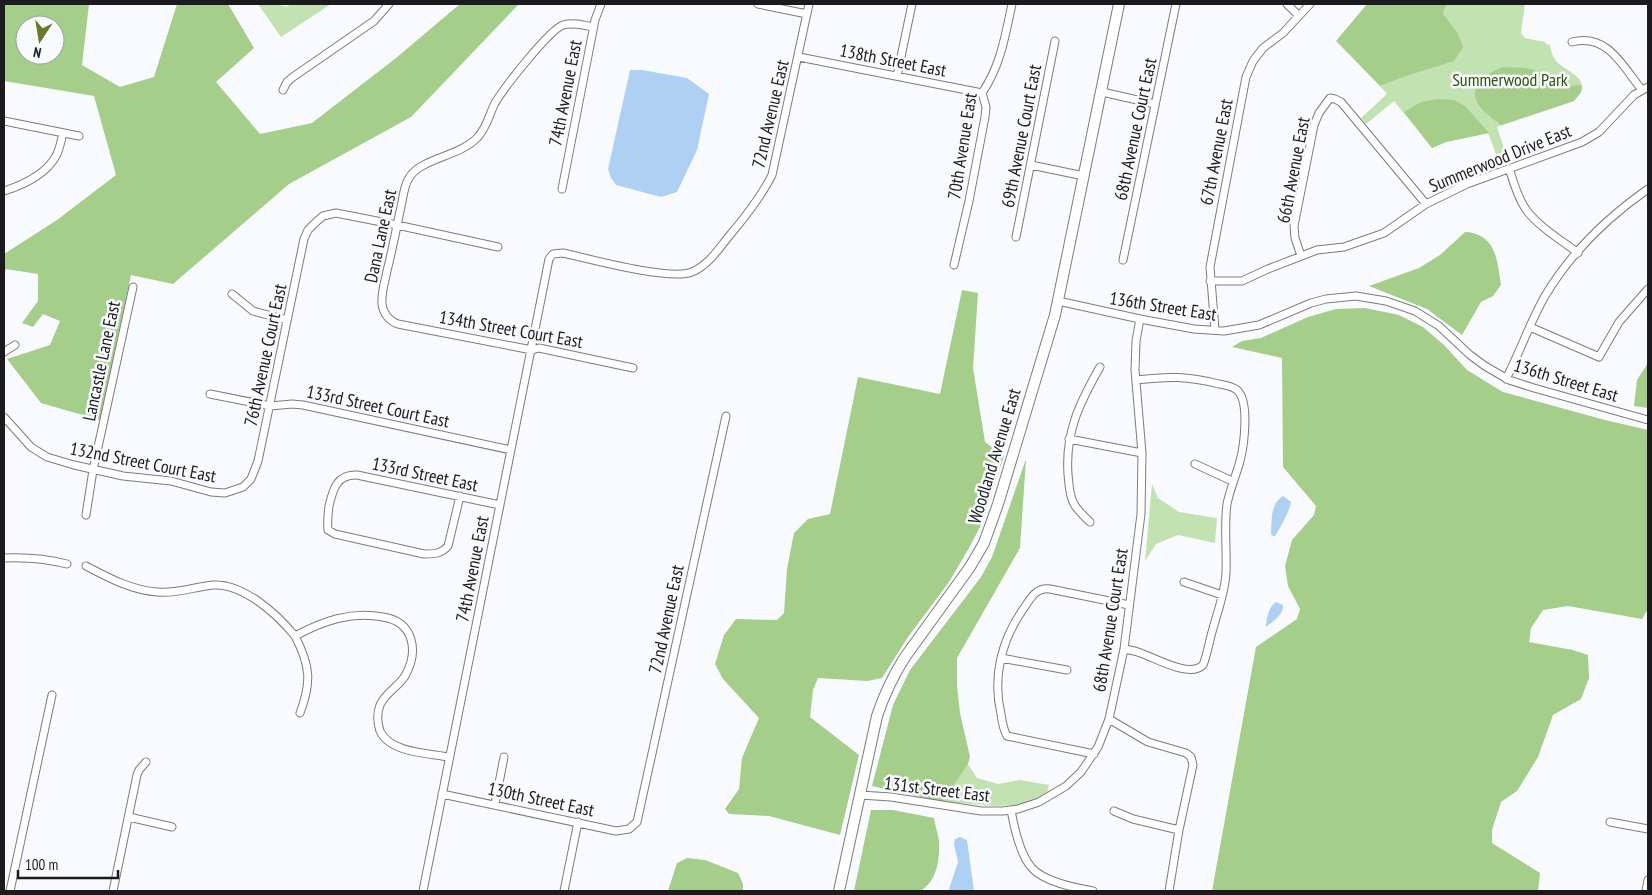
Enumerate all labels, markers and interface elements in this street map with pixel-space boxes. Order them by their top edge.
north arrow [15,15,65,65]
street label: 74th Avenue East [543,38,587,148]
street label: 138th Street East [838,38,948,82]
text: N [32,43,43,62]
street label: 68th Avenue Court East [1109,56,1161,202]
street label: 72nd Avenue East [746,58,794,170]
street label: 69th Avenue Court East [996,63,1046,209]
park label: Summerwood Park [1452,68,1568,91]
street label: 70th Avenue East [942,91,982,201]
street label: 67th Avenue East [1194,97,1238,207]
street label: 66th Avenue East [1271,115,1315,225]
street label: Summerwood Drive East [1425,119,1575,197]
street label: Dana Lane East [359,187,401,285]
street label: 76th Avenue Court East [239,282,291,428]
street label: 136th Street East [1108,286,1218,326]
street label: Lancastle Lane East [77,299,125,423]
street label: 134th Street Court East [437,305,585,353]
street label: 136th Street East [1511,353,1621,407]
street label: 133rd Street Court East [305,380,452,432]
street label: Woodland Avenue East [962,385,1026,527]
street label: 132nd Street Court East [68,437,218,487]
street label: 133rd Street East [370,452,480,496]
street label: 74th Avenue East [450,514,494,624]
street label: 68th Avenue Court East [1087,546,1133,693]
street label: 72nd Avenue East [643,563,689,675]
street label: 131st Street East [883,771,991,807]
street label: 130th Street East [486,777,596,821]
scale bar [18,848,118,880]
text: 100 m [25,855,58,874]

